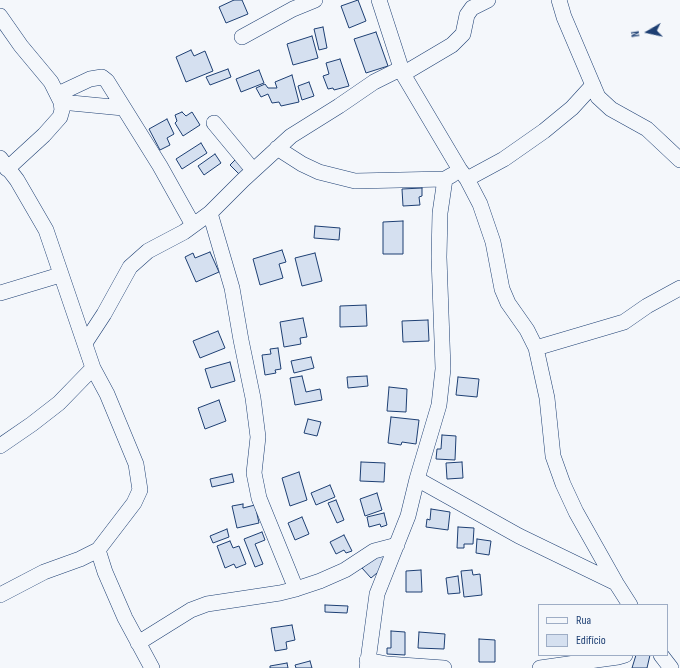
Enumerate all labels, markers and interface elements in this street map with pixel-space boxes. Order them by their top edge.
north arrow [628,12,668,52]
text: N [629,30,643,38]
legend [538,604,668,656]
text: Rua [576,613,591,628]
text: Edifício [576,633,606,648]

